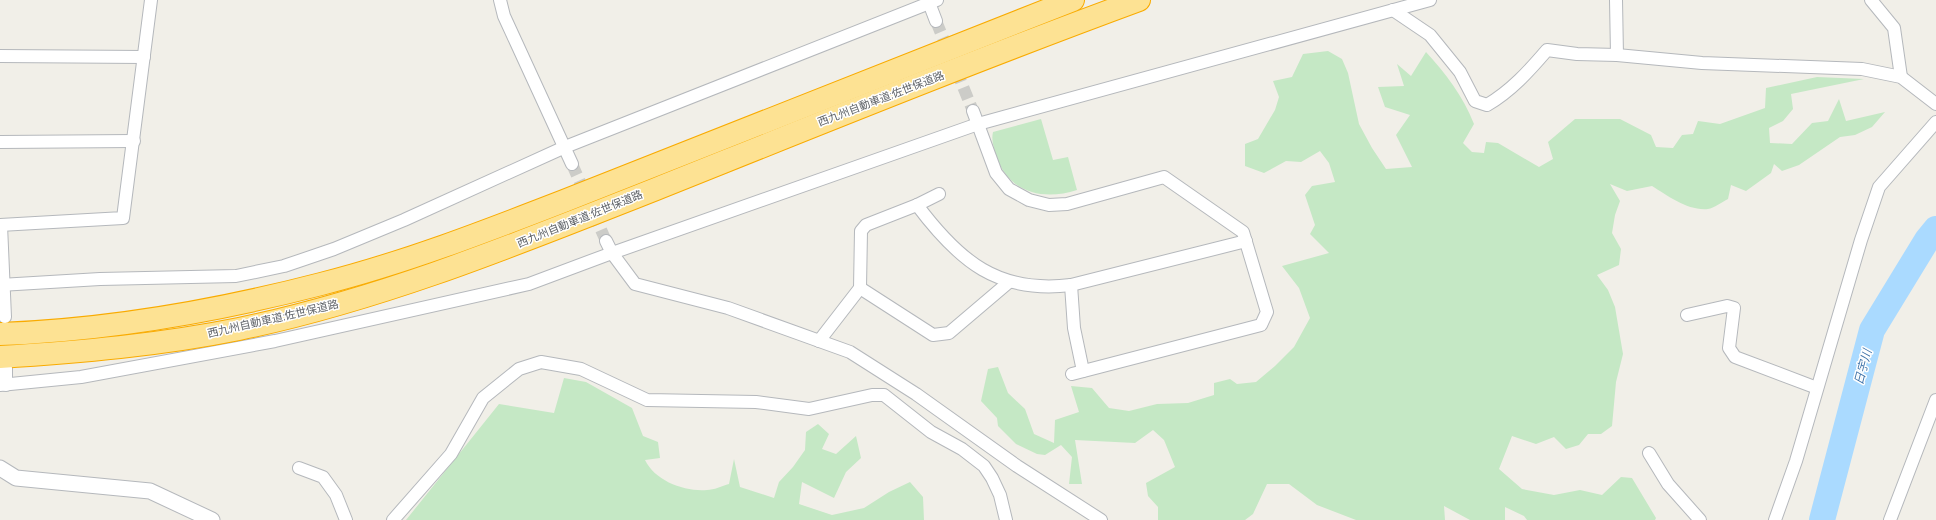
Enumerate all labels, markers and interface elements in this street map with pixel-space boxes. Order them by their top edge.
street label: 西九州自動車道;佐世保道路 [816,69,946,129]
street label: 西九州自動車道;佐世保道路 [515,188,645,250]
street label: 西九州自動車道;佐世保道路 [206,298,340,340]
water label: 日宇川 [1852,346,1875,386]

